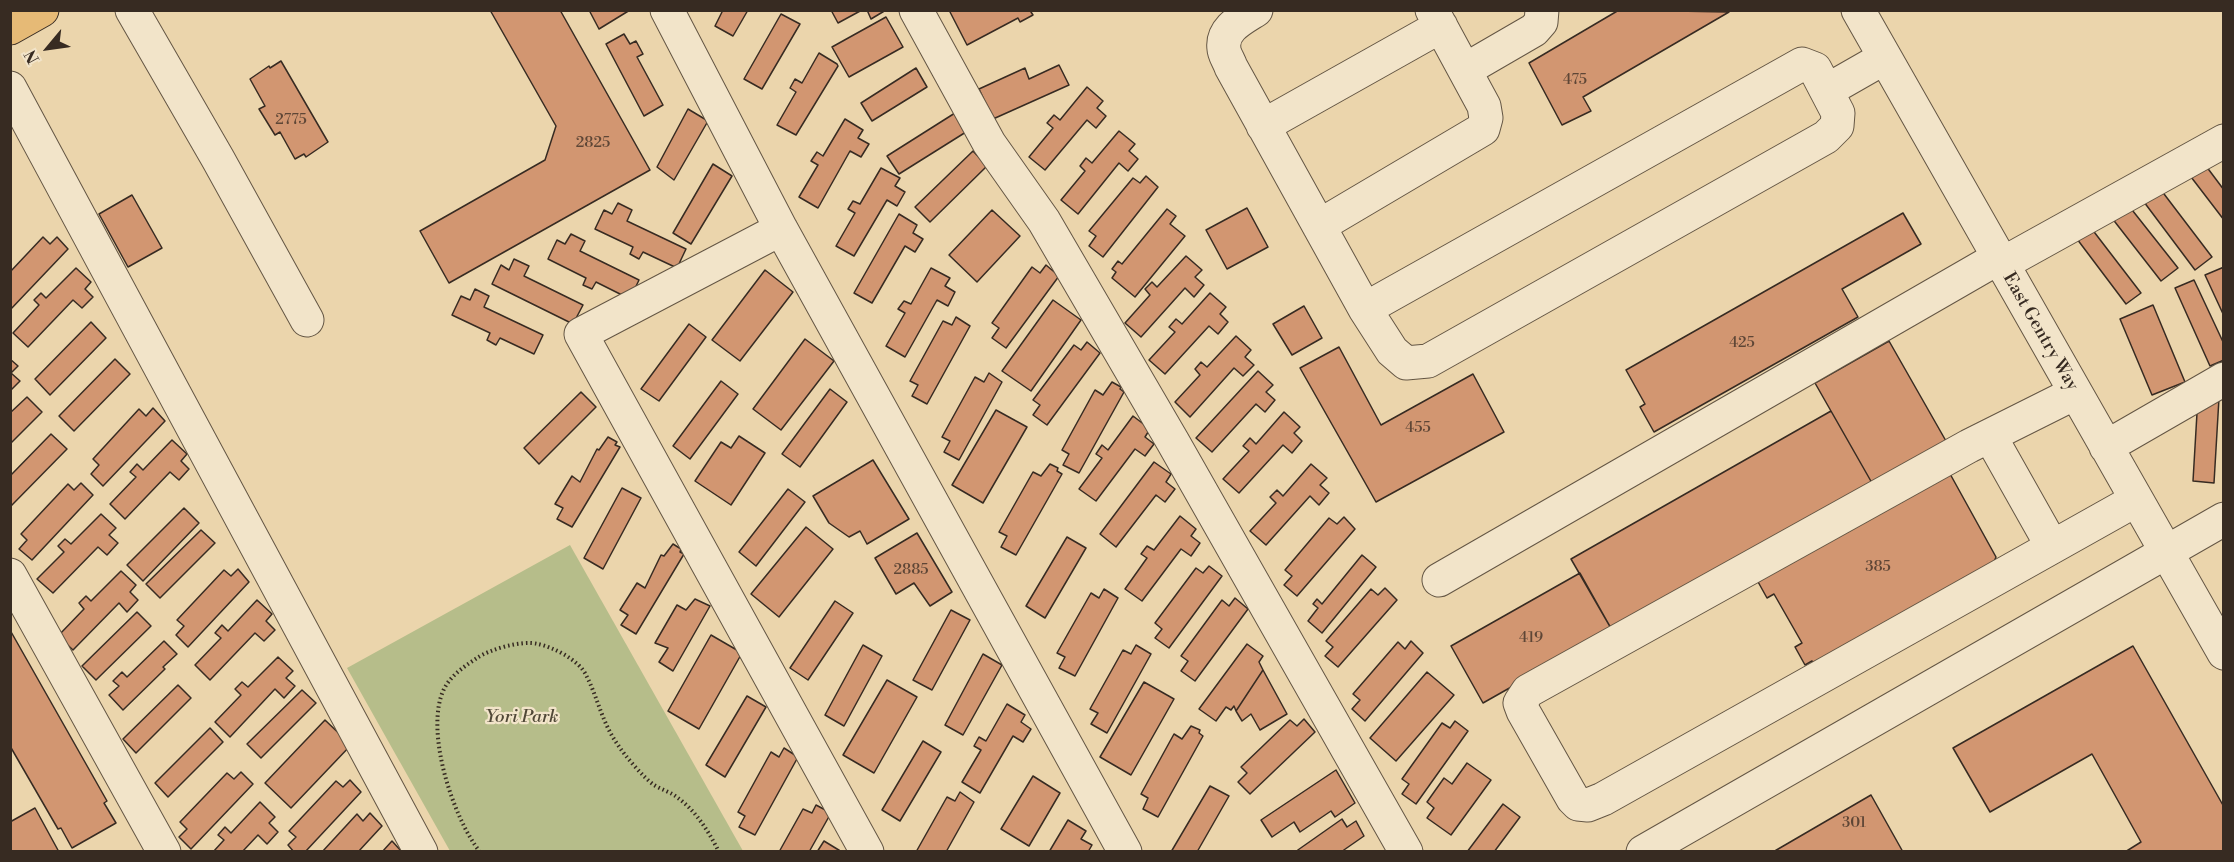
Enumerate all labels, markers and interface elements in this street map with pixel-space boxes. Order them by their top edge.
north arrow [18,18,78,78]
text: N [20,46,44,67]
house number: 475 [1563,71,1587,89]
house number: 2775 [275,111,307,129]
house number: 2825 [576,134,610,152]
street label: East Gentry Way [1997,269,2083,395]
house number: 425 [1729,334,1755,352]
house number: 455 [1405,419,1431,437]
house number: 385 [1865,558,1891,576]
house number: 2885 [893,561,929,579]
house number: 419 [1519,629,1543,647]
park label: Yori Park [486,707,558,729]
house number: 301 [1842,814,1866,832]

